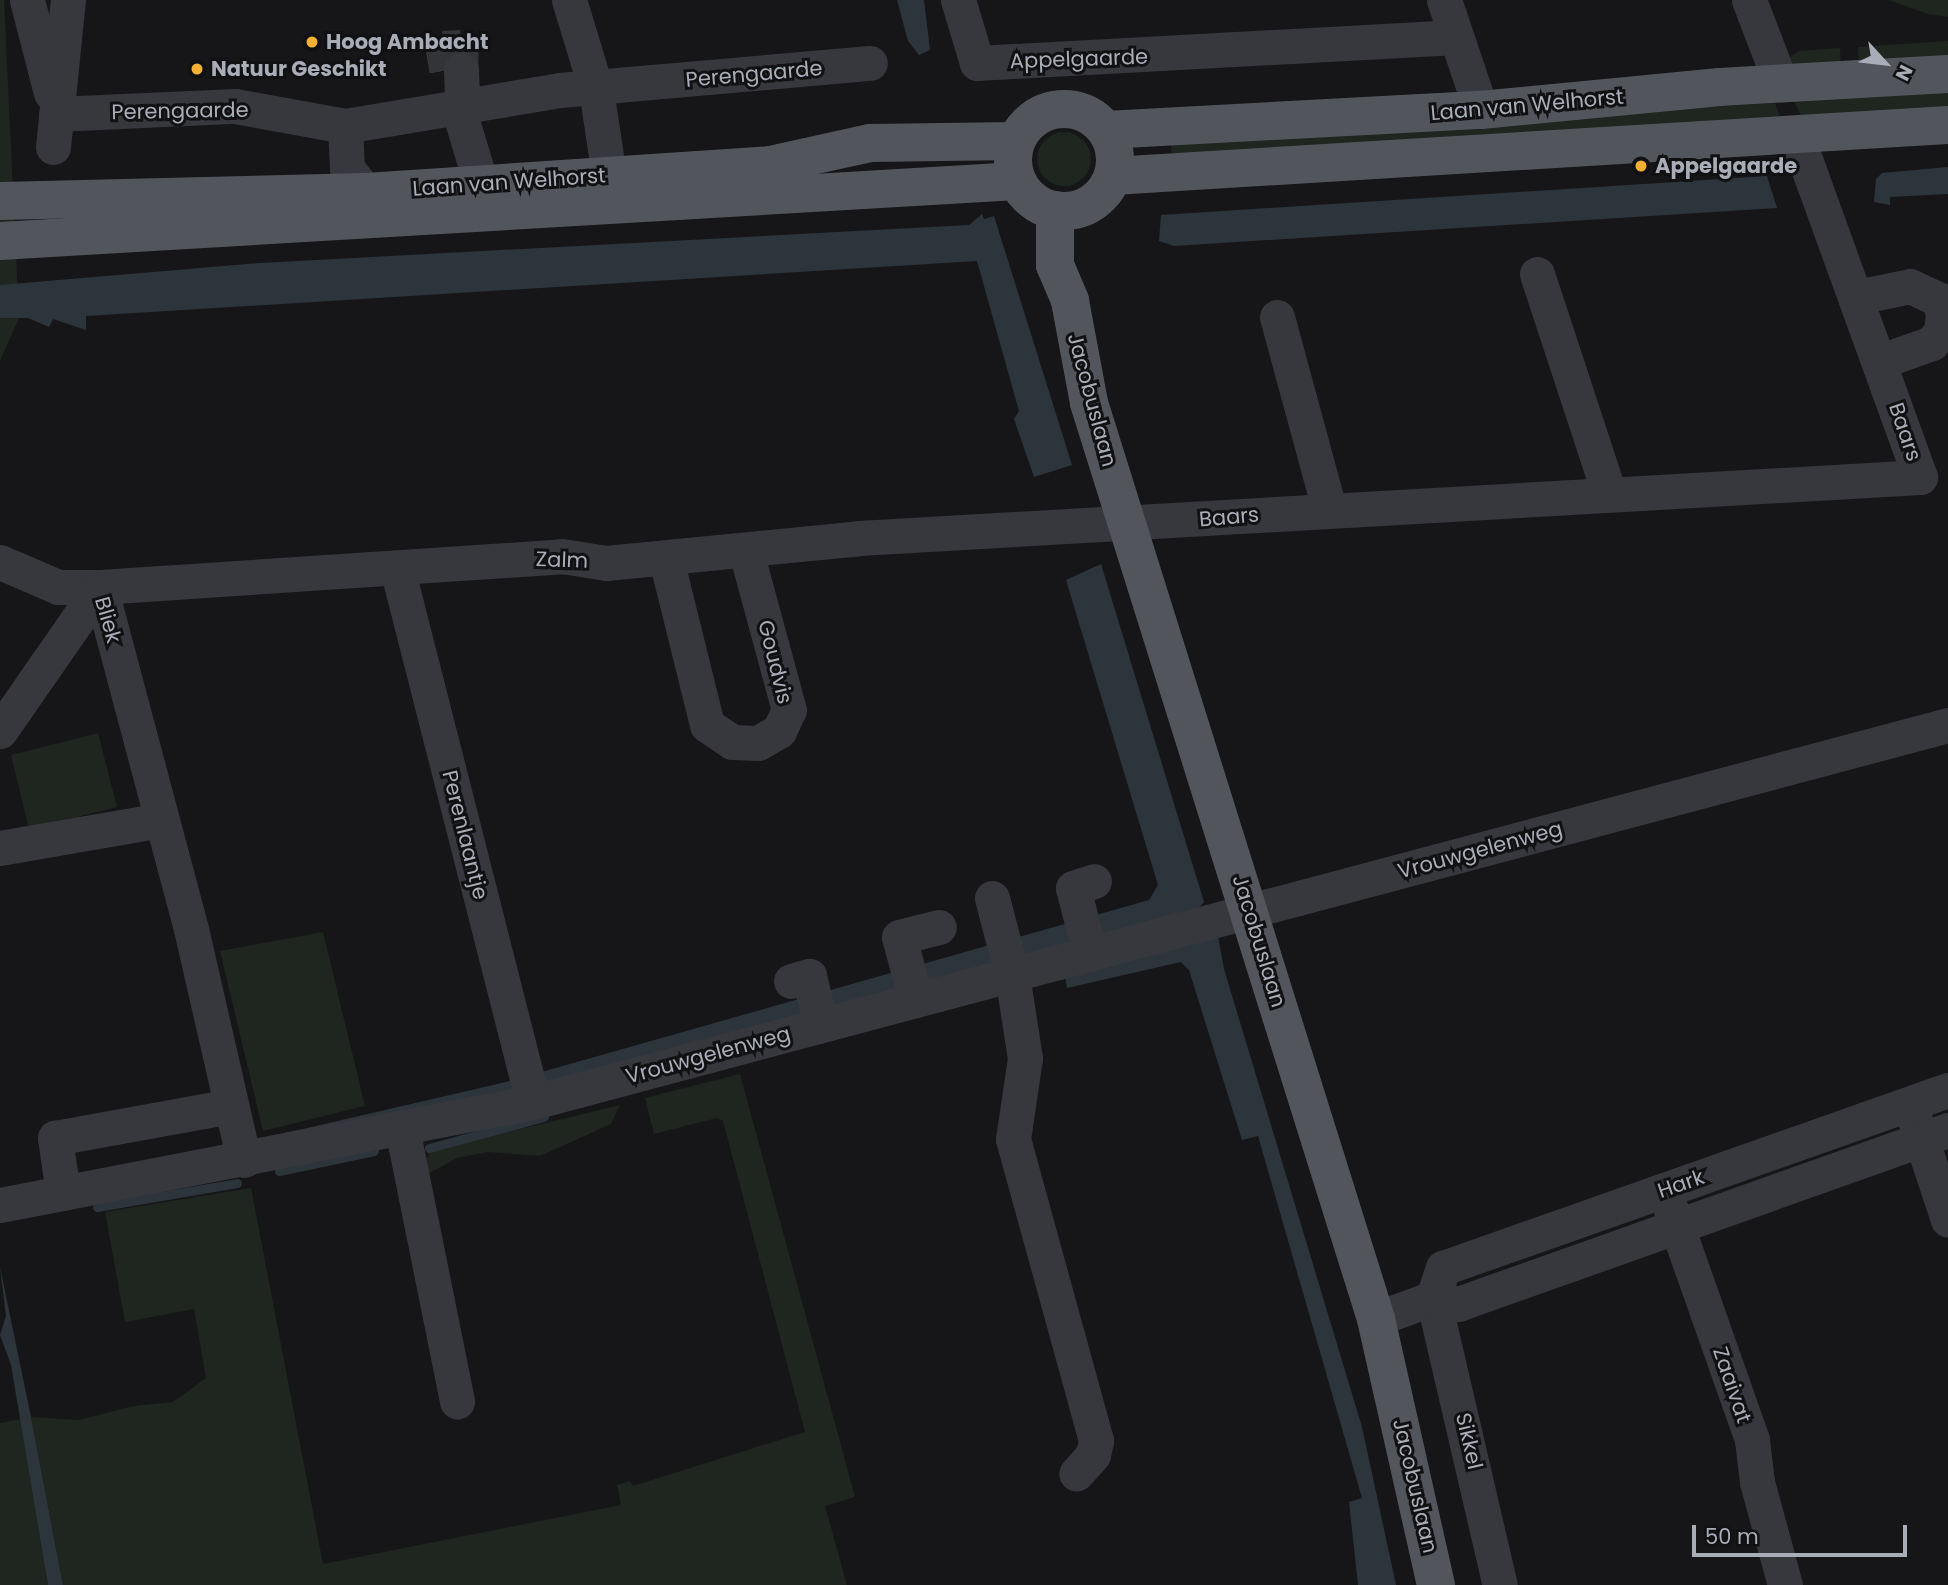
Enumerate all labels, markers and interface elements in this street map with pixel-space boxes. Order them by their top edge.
north arrow [1850,28,1920,98]
place label: Hoog Ambacht [326,29,488,55]
marker: Hoog Ambacht [304,34,320,50]
street label: Appelgaarde [1009,44,1149,74]
street label: Perengaarde [685,55,823,93]
place label: Natuur Geschikt [211,56,387,82]
text: N [1889,60,1919,85]
marker: Natuur Geschikt [189,61,205,77]
street label: Laan van Welhorst [1430,84,1624,126]
street label: Perengaarde [111,97,249,125]
place label: Appelgaarde [1655,153,1797,179]
marker: Appelgaarde [1633,158,1649,174]
street label: Laan van Welhorst [412,163,606,201]
street label: Jacobuslaan [1062,331,1122,469]
street label: Baars [1883,400,1927,464]
street label: Baars [1198,502,1260,532]
street label: Zalm [535,546,589,574]
street label: Bliek [89,594,127,646]
street label: Goudvis [752,618,798,706]
street label: Perenlaantje [437,768,493,902]
street label: Vrouwgelenweg [1395,816,1565,884]
street label: Jacobuslaan [1227,872,1291,1010]
street label: Vrouwgelenweg [623,1021,793,1089]
street label: Hark [1655,1164,1707,1204]
street label: Zaaivat [1707,1344,1757,1426]
street label: Sikkel [1450,1410,1488,1472]
street label: Jacobuslaan [1387,1416,1443,1556]
scale bar [1696,1512,1911,1556]
text: 50 m [1705,1522,1759,1551]

